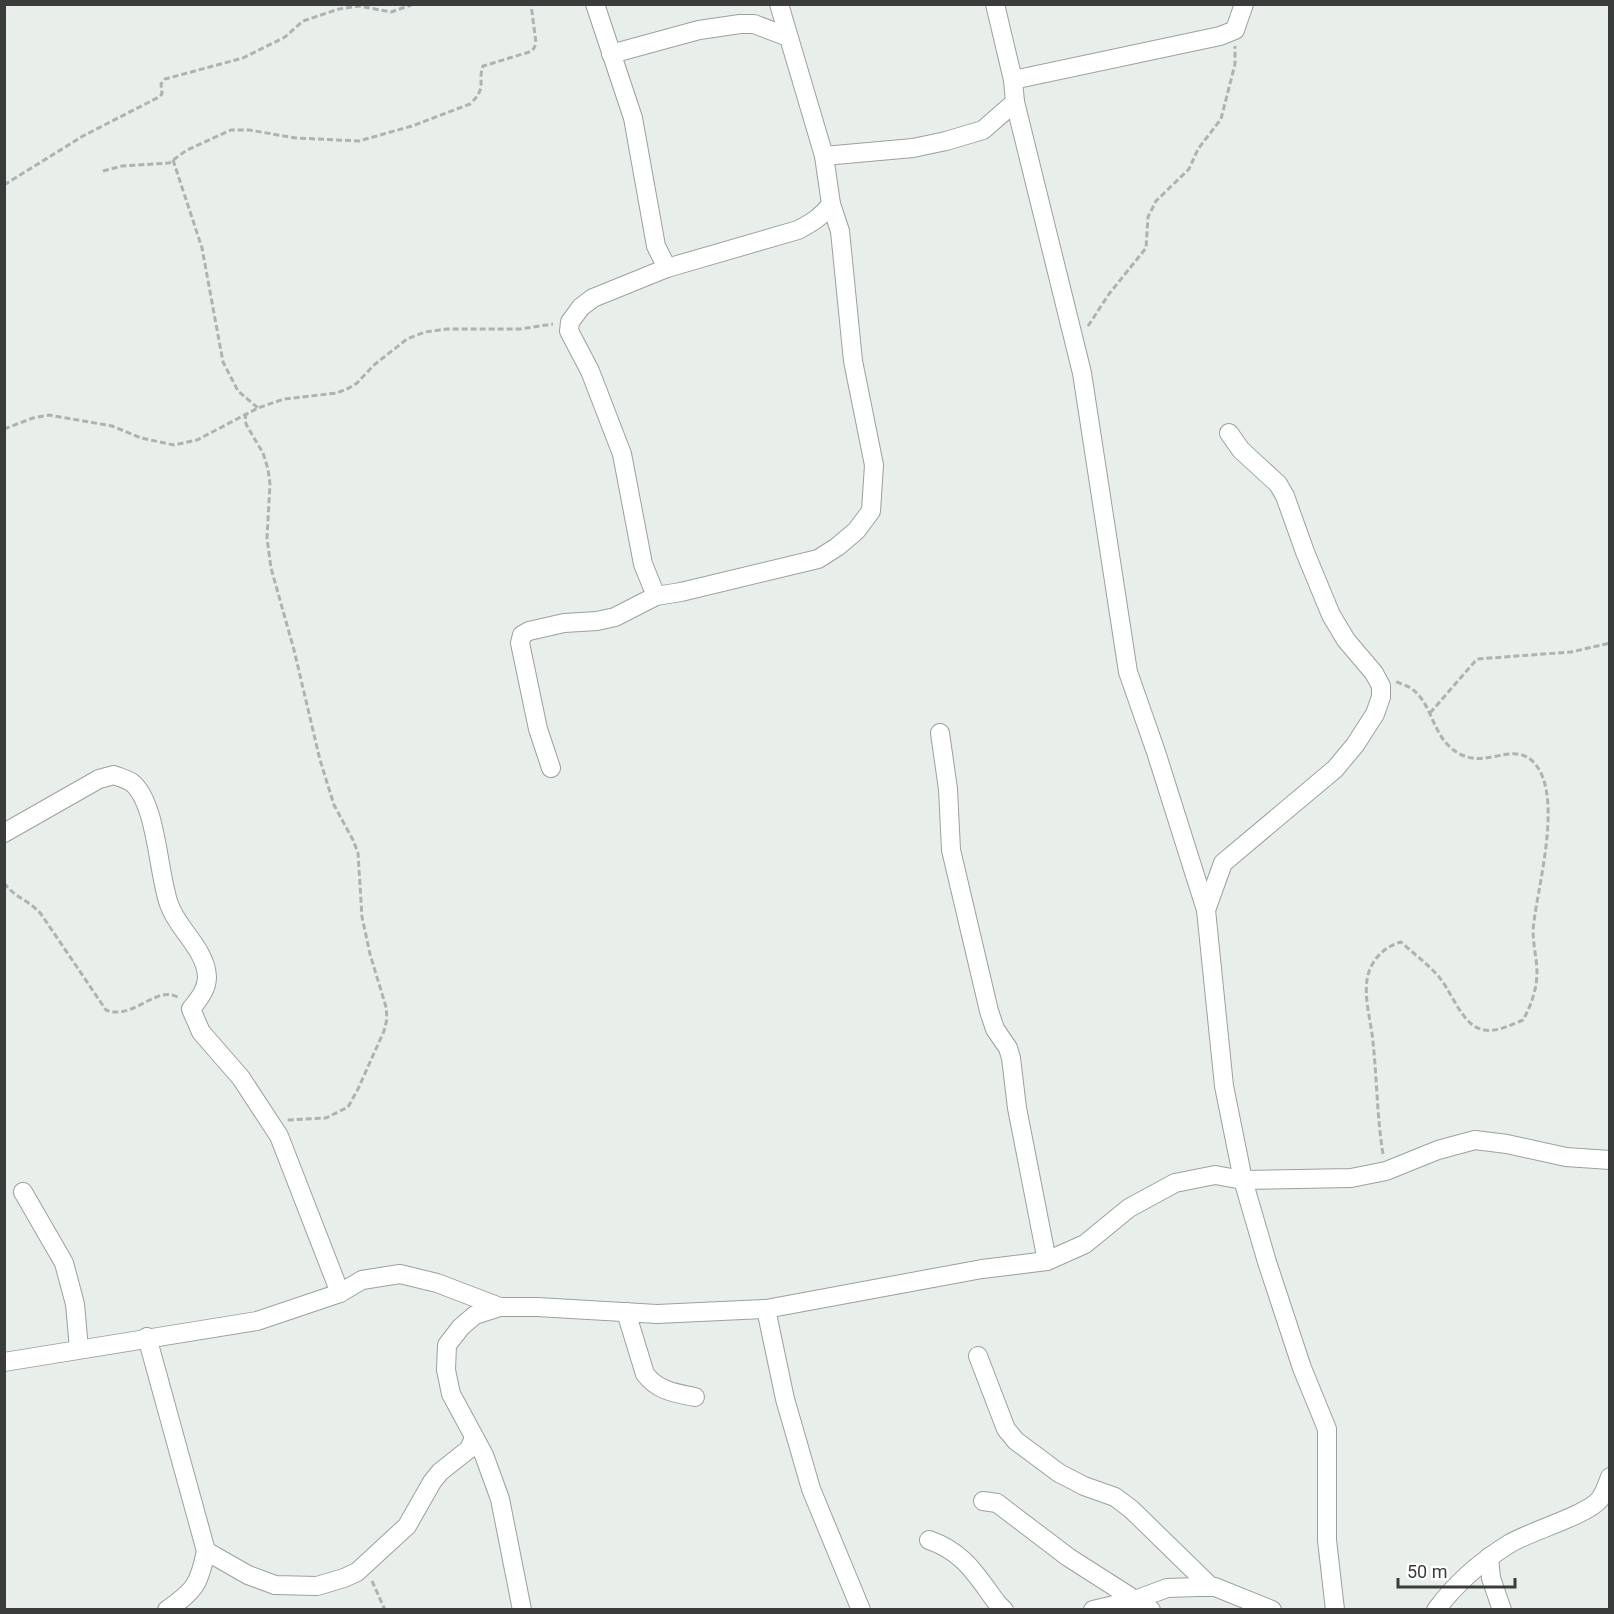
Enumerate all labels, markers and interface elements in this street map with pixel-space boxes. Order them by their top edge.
scale bar [1398,1551,1515,1589]
text: 50 m [1407,1561,1447,1582]

